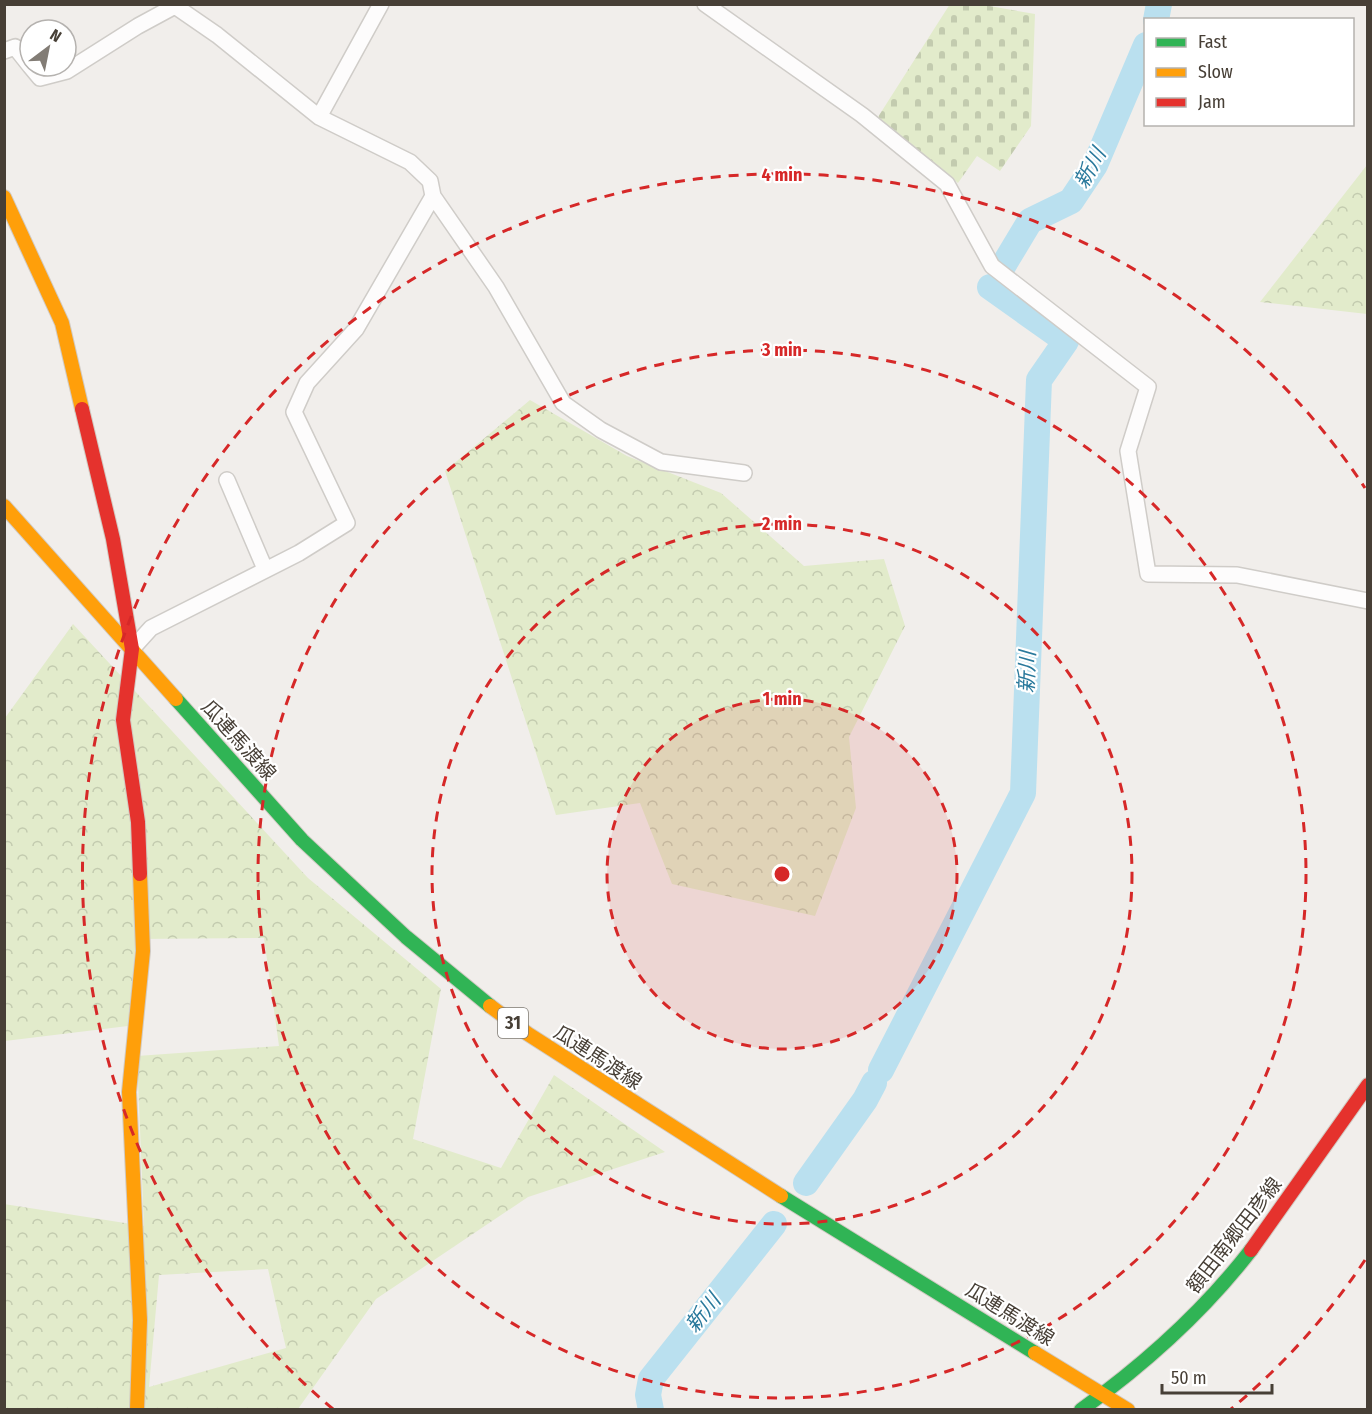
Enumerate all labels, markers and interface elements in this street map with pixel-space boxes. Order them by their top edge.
north arrow [18,18,78,78]
legend [1144,18,1354,126]
text: N [47,25,65,46]
text: Fast [1198,31,1227,53]
text: Slow [1198,61,1233,83]
text: Jam [1198,91,1226,113]
water label: 新川 [1068,142,1113,193]
text: 4 min [762,164,802,186]
text: 3 min [761,339,802,361]
text: 2 min [761,513,802,535]
water label: 新川 [1013,649,1041,693]
text: 1 min [762,688,802,710]
street label: 瓜連馬渡線 [197,695,281,785]
centre of rings [772,864,792,884]
road number: 31 [498,1008,528,1038]
street label: 瓜連馬渡線 [550,1020,646,1094]
street label: 額田南郷田彦線 [1181,1172,1287,1298]
street label: 瓜連馬渡線 [961,1277,1059,1351]
water label: 新川 [680,1287,727,1338]
scale bar [1162,1357,1272,1395]
text: 50 m [1171,1367,1207,1389]

